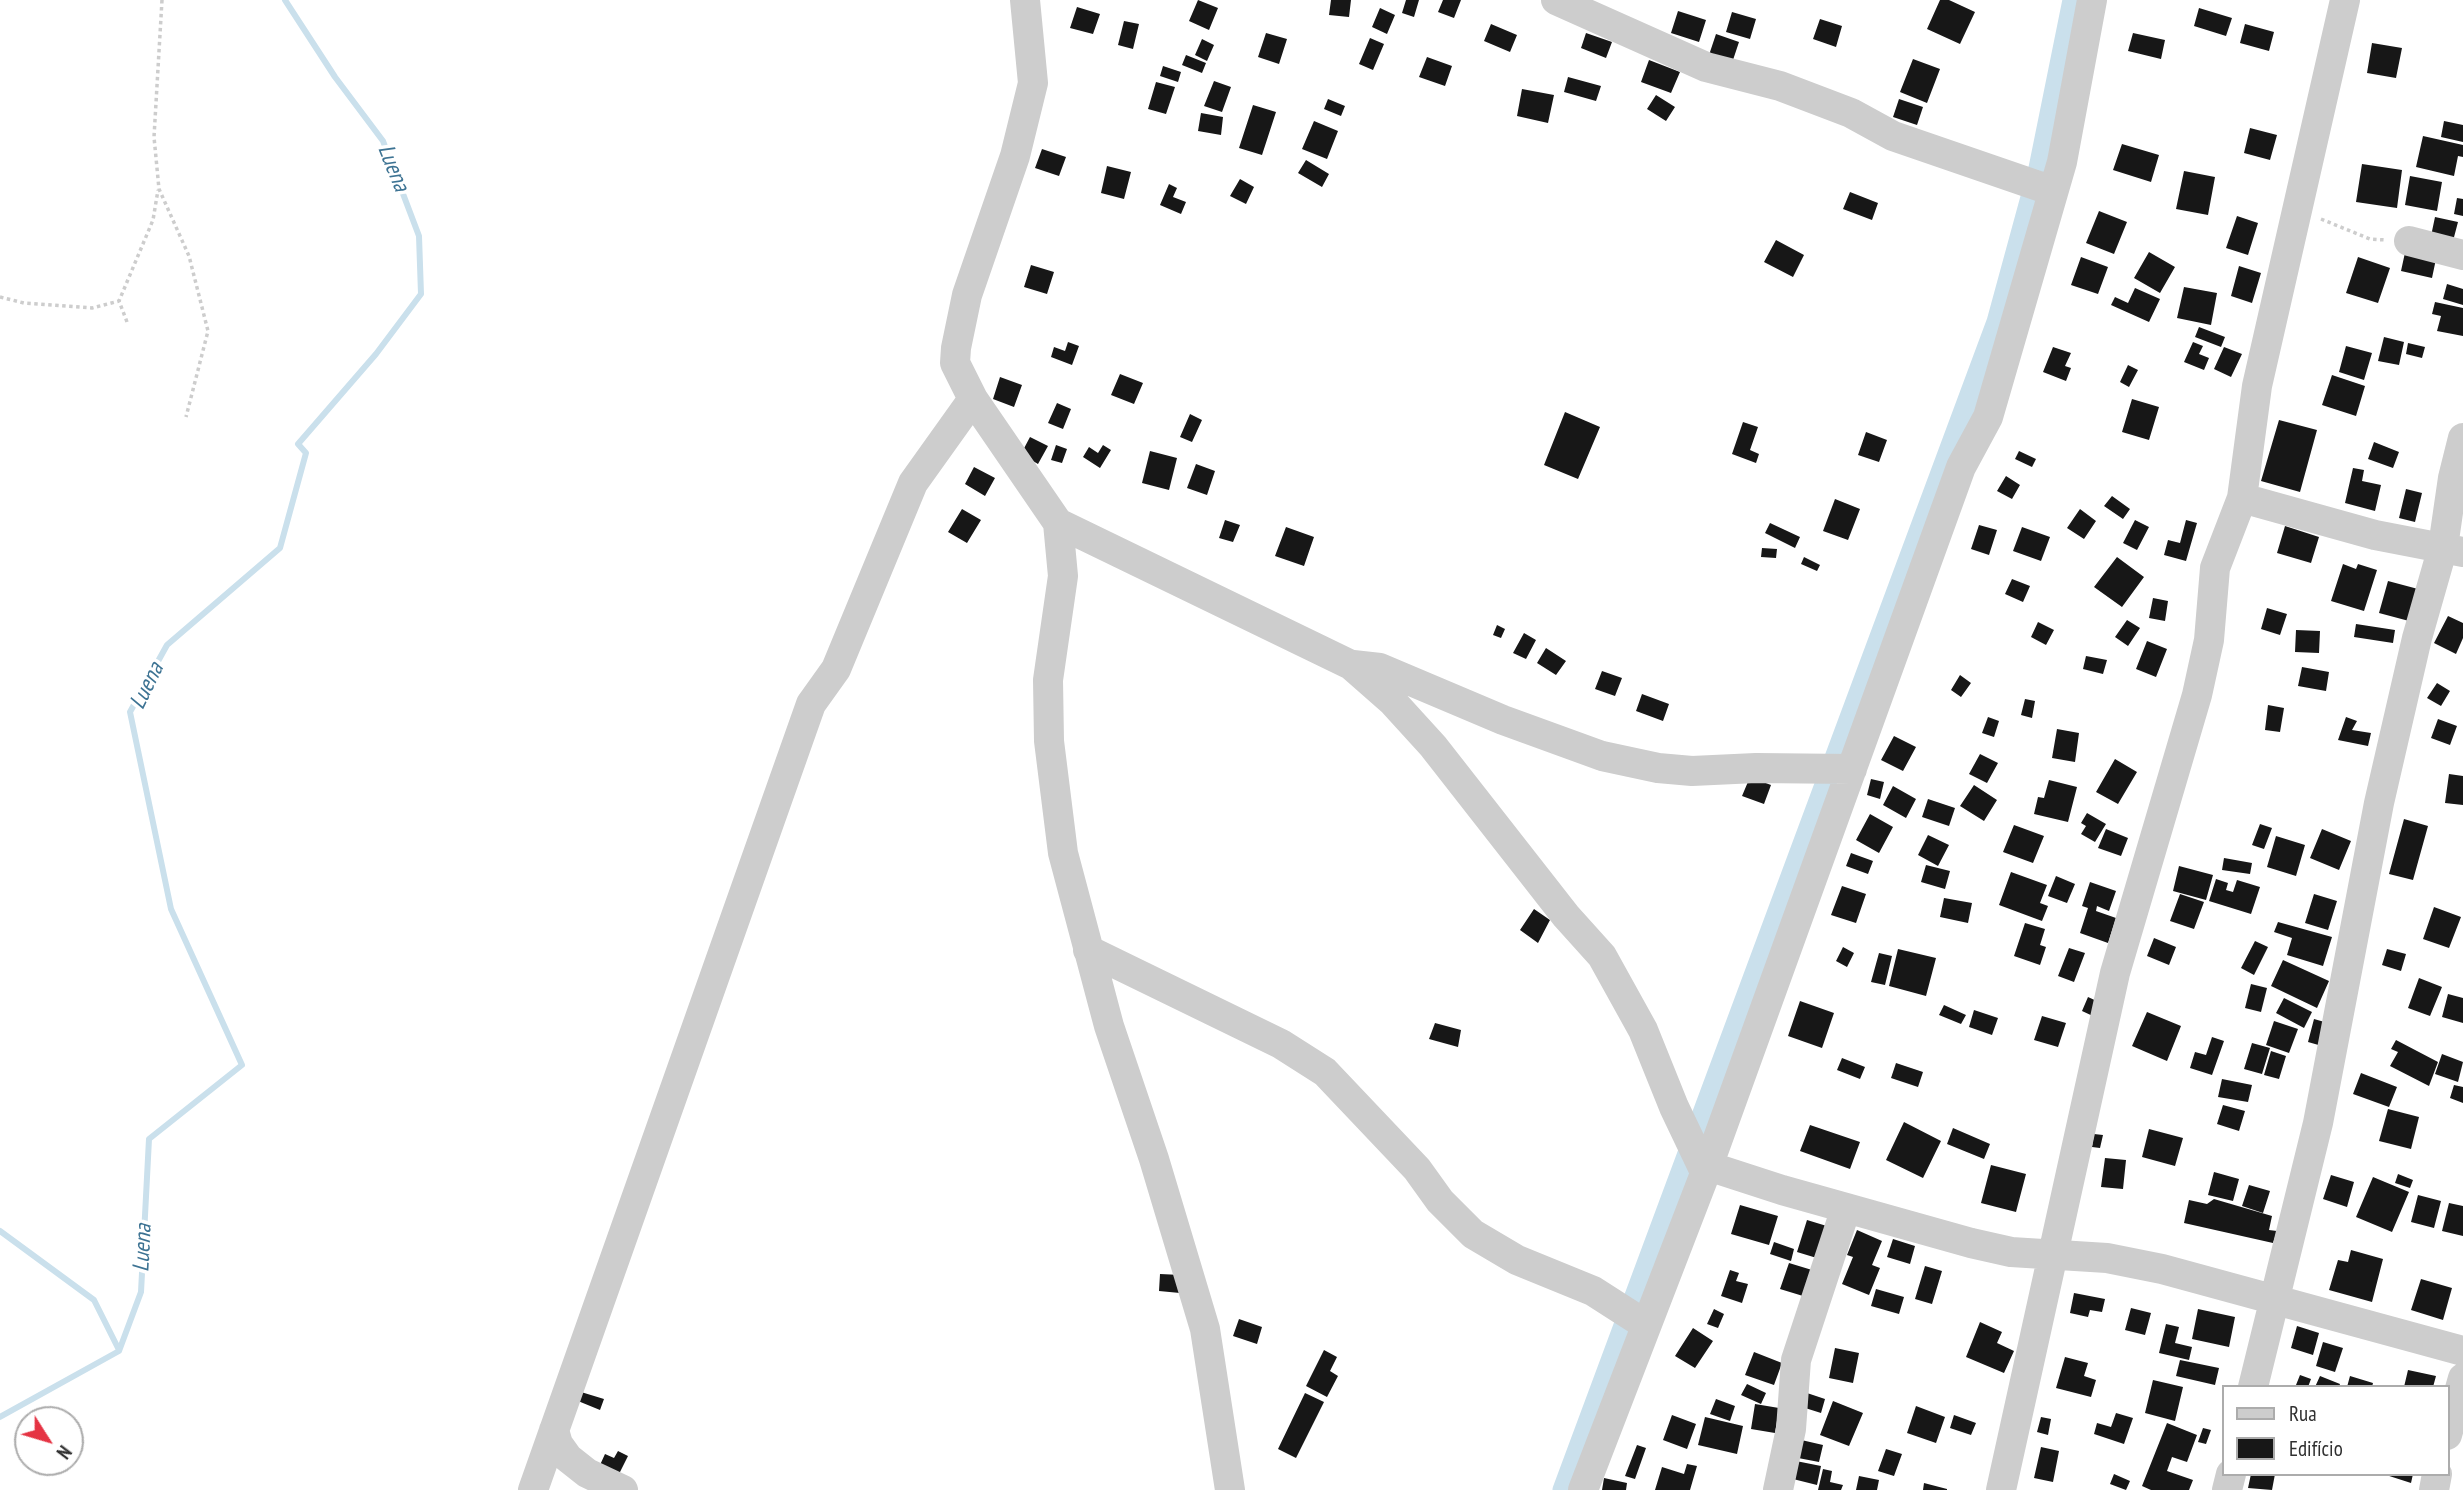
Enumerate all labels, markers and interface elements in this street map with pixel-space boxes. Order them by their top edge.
water label: Luena [371,141,415,195]
water label: Luena [124,658,170,714]
water label: Luena [128,1223,158,1273]
legend [2222,1385,2449,1476]
text: Rua [2289,1400,2317,1427]
north arrow [14,1406,84,1476]
text: Edifício [2289,1435,2343,1462]
text: N [52,1441,77,1464]

